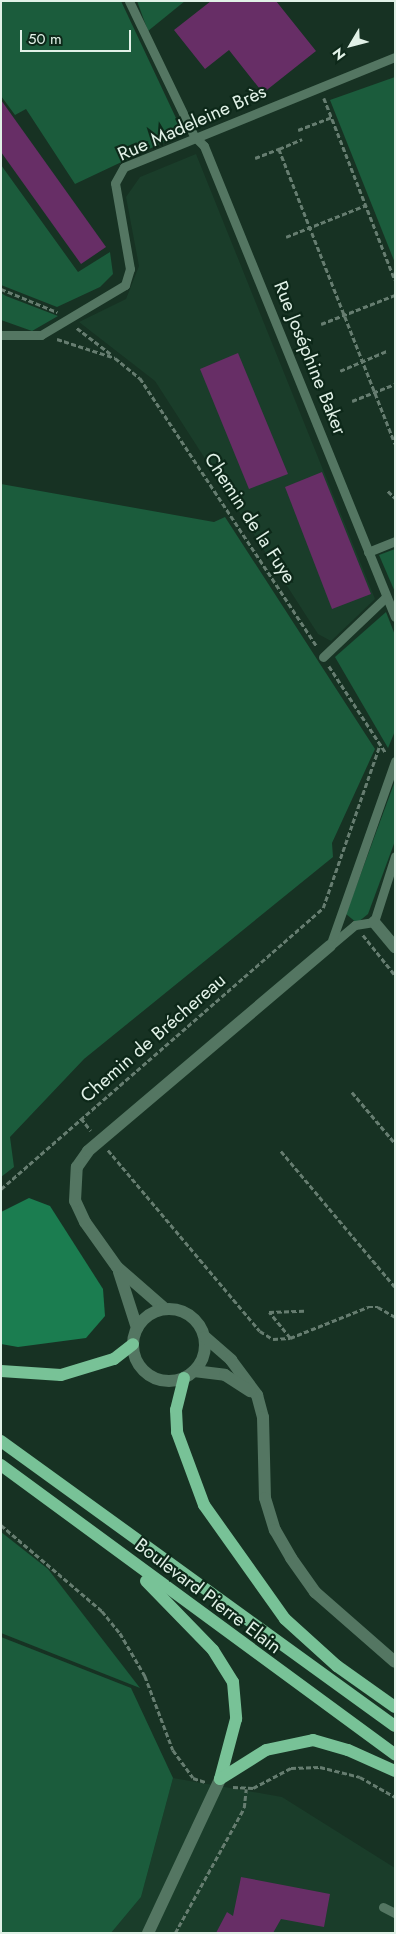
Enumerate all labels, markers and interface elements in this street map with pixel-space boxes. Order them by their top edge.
scale bar [22,20,134,52]
north arrow [326,20,376,70]
text: 50 m [28,28,62,50]
text: N [328,44,350,64]
street label: Rue Madeleine Brès [114,80,270,166]
street label: Rue Joséphine Baker [269,278,351,438]
street label: Chemin de la Fuye [199,449,301,587]
street label: Chemin de Bréchereau [76,969,230,1107]
street label: Boulevard Pierre Elain [130,1533,286,1659]

